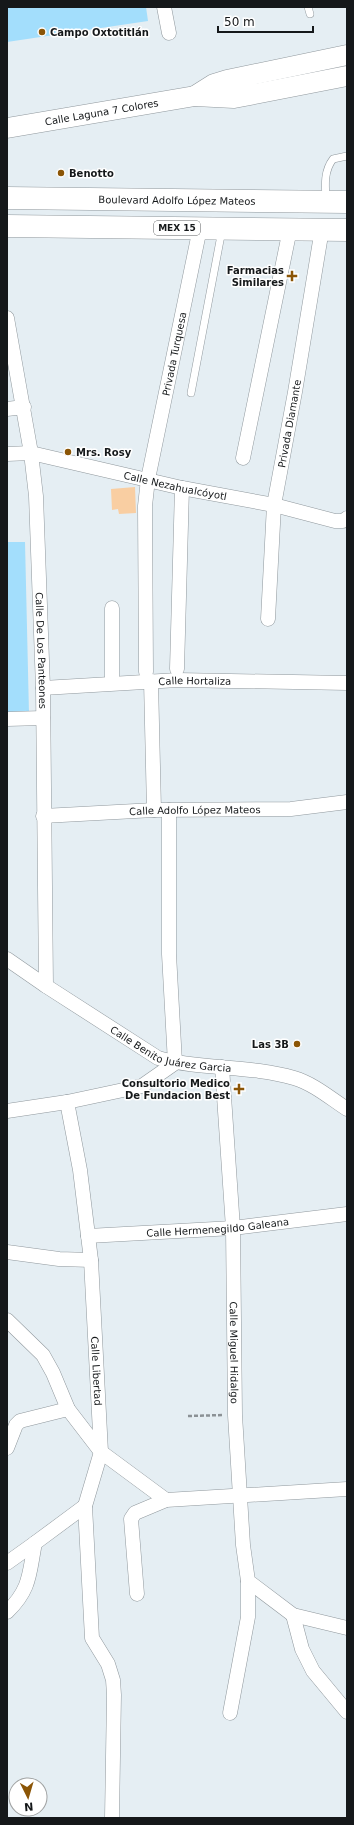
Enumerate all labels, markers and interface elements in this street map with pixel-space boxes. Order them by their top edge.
scale bar [218,8,313,34]
text: 50 m [224,15,255,29]
marker: Campo Oxtotitlán [37,27,47,37]
place label: Campo Oxtotitlán [50,27,149,38]
street label: Calle Laguna 7 Colores [44,97,159,127]
marker: Benotto [56,168,66,178]
place label: Benotto [69,168,114,179]
street label: Boulevard Adolfo López Mateos [98,194,256,206]
road number: MEX 15 [154,221,200,235]
place label: Farmacias Similares [227,265,284,288]
marker: Farmacias Similares [287,271,297,281]
street label: Privada Turquesa [160,311,188,397]
street label: Privada Diamante [276,379,302,469]
marker: Mrs. Rosy [63,447,73,457]
place label: Mrs. Rosy [76,447,132,458]
street label: Calle Nezahualcóyotl [123,469,228,502]
street label: Calle De Los Panteones [34,592,49,709]
street label: Calle Hortaliza [158,674,231,687]
street label: Calle Adolfo López Mateos [129,804,261,817]
street label: Calle Benito Juárez Garcia [108,1023,232,1074]
place label: Las 3B [252,1039,289,1050]
marker: Las 3B [292,1039,302,1049]
place label: Consultorio Medico De Fundacion Best [122,1078,230,1101]
marker: Consultorio Medico De Fundacion Best [233,1083,245,1095]
street label: Calle Hermenegildo Galeana [146,1216,290,1238]
street label: Calle Miguel Hidalgo [228,1301,240,1404]
street label: Calle Libertad [89,1336,104,1406]
north arrow [8,1777,48,1817]
text: N [24,1800,34,1813]

